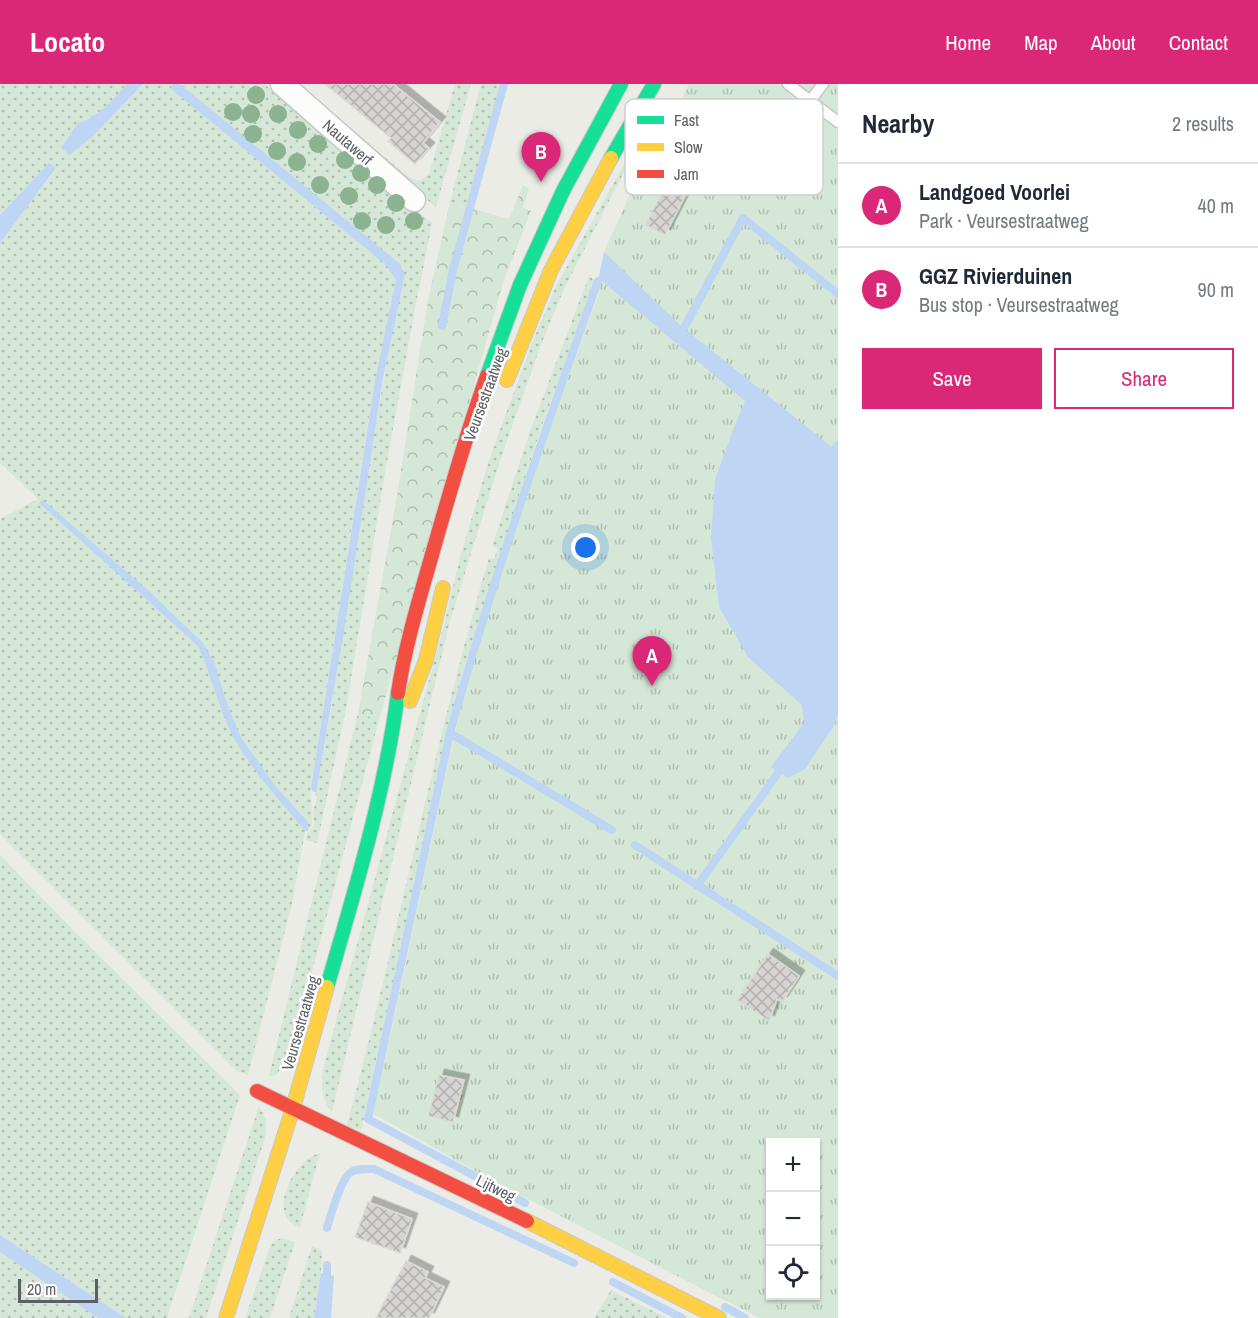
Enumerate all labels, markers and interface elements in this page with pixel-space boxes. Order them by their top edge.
text: Locato [30,23,105,61]
text: Home [945,28,991,57]
text: Map [1024,28,1058,57]
text: About [1091,28,1136,57]
text: Contact [1169,28,1228,57]
legend [625,99,823,195]
text: Nearby [862,106,934,141]
text: Fast [674,109,699,131]
text: 2 results [1172,110,1234,137]
street label: Nautawerf [318,114,378,170]
pin: B [522,132,560,182]
text: Slow [674,136,703,158]
text: Jam [674,163,699,185]
text: Landgoed Voorlei [919,177,1070,207]
text: A [876,192,887,219]
text: 40 m [1198,192,1234,219]
text: Park · Veursestraatweg [919,207,1089,234]
text: GGZ Rivierduinen [919,261,1072,291]
text: B [876,276,887,303]
text: 90 m [1198,276,1234,303]
text: Bus stop · Veursestraatweg [919,291,1119,318]
street label: Veursestraatweg [458,344,512,444]
button: Save [862,348,1042,409]
button: Share [1054,348,1234,409]
your location [571,533,600,562]
pin: A [632,636,672,686]
street label: Veursestraatweg [276,972,324,1073]
map controls [766,1138,820,1300]
button: + [766,1138,820,1192]
street label: Lijtweg [472,1169,520,1207]
button: − [766,1192,820,1246]
button: locate [766,1246,820,1300]
scale bar [18,1276,98,1304]
text: 20 m [27,1278,56,1300]

